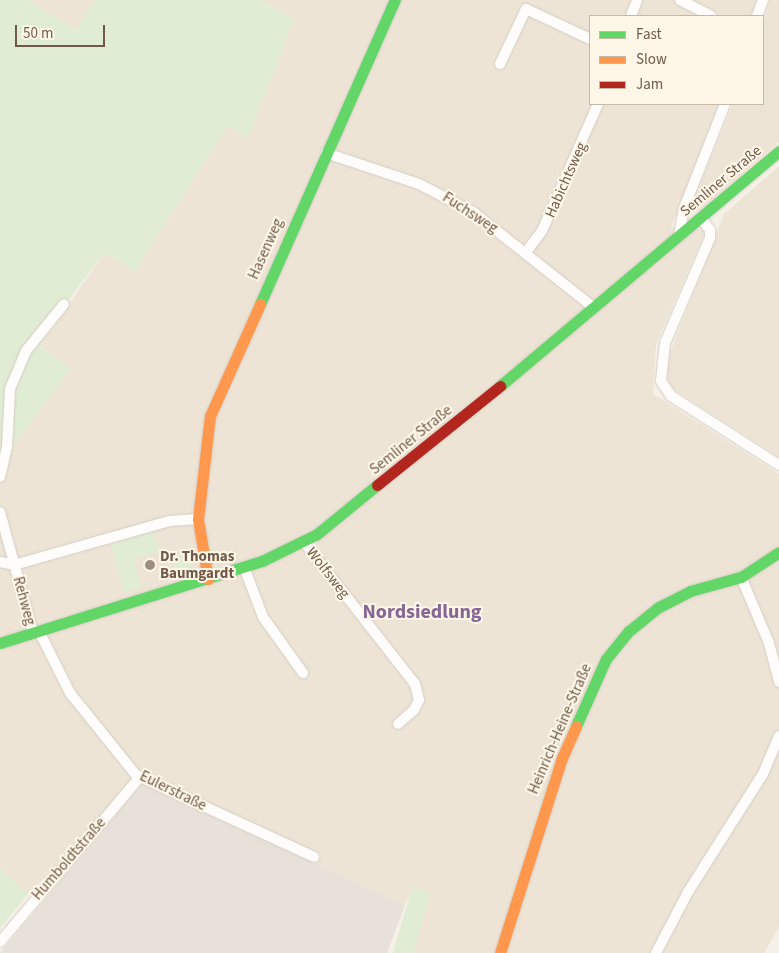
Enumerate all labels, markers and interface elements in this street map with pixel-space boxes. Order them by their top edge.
scale bar [18,15,108,47]
legend [589,15,764,105]
text: 50 m [23,23,53,44]
text: Fast [636,24,662,45]
text: Slow [636,49,667,70]
text: Jam [636,74,663,95]
street label: Habichtsweg [541,139,591,221]
street label: Semliner Straße [677,142,765,220]
street label: Fuchsweg [439,189,501,237]
street label: Hasenweg [245,216,287,282]
street label: Semliner Straße [366,401,456,479]
street label: Wolfsweg [302,544,354,602]
place label: Dr. Thomas Baumgardt [160,547,234,582]
marker: Dr. Thomas Baumgardt [144,559,156,571]
street label: Rehweg [9,575,39,627]
district label: Nordsiedlung [362,600,482,624]
street label: Heinrich-Heine-Straße [524,661,596,797]
street label: Eulerstraße [137,767,209,815]
street label: Humboldtstraße [28,814,110,904]

